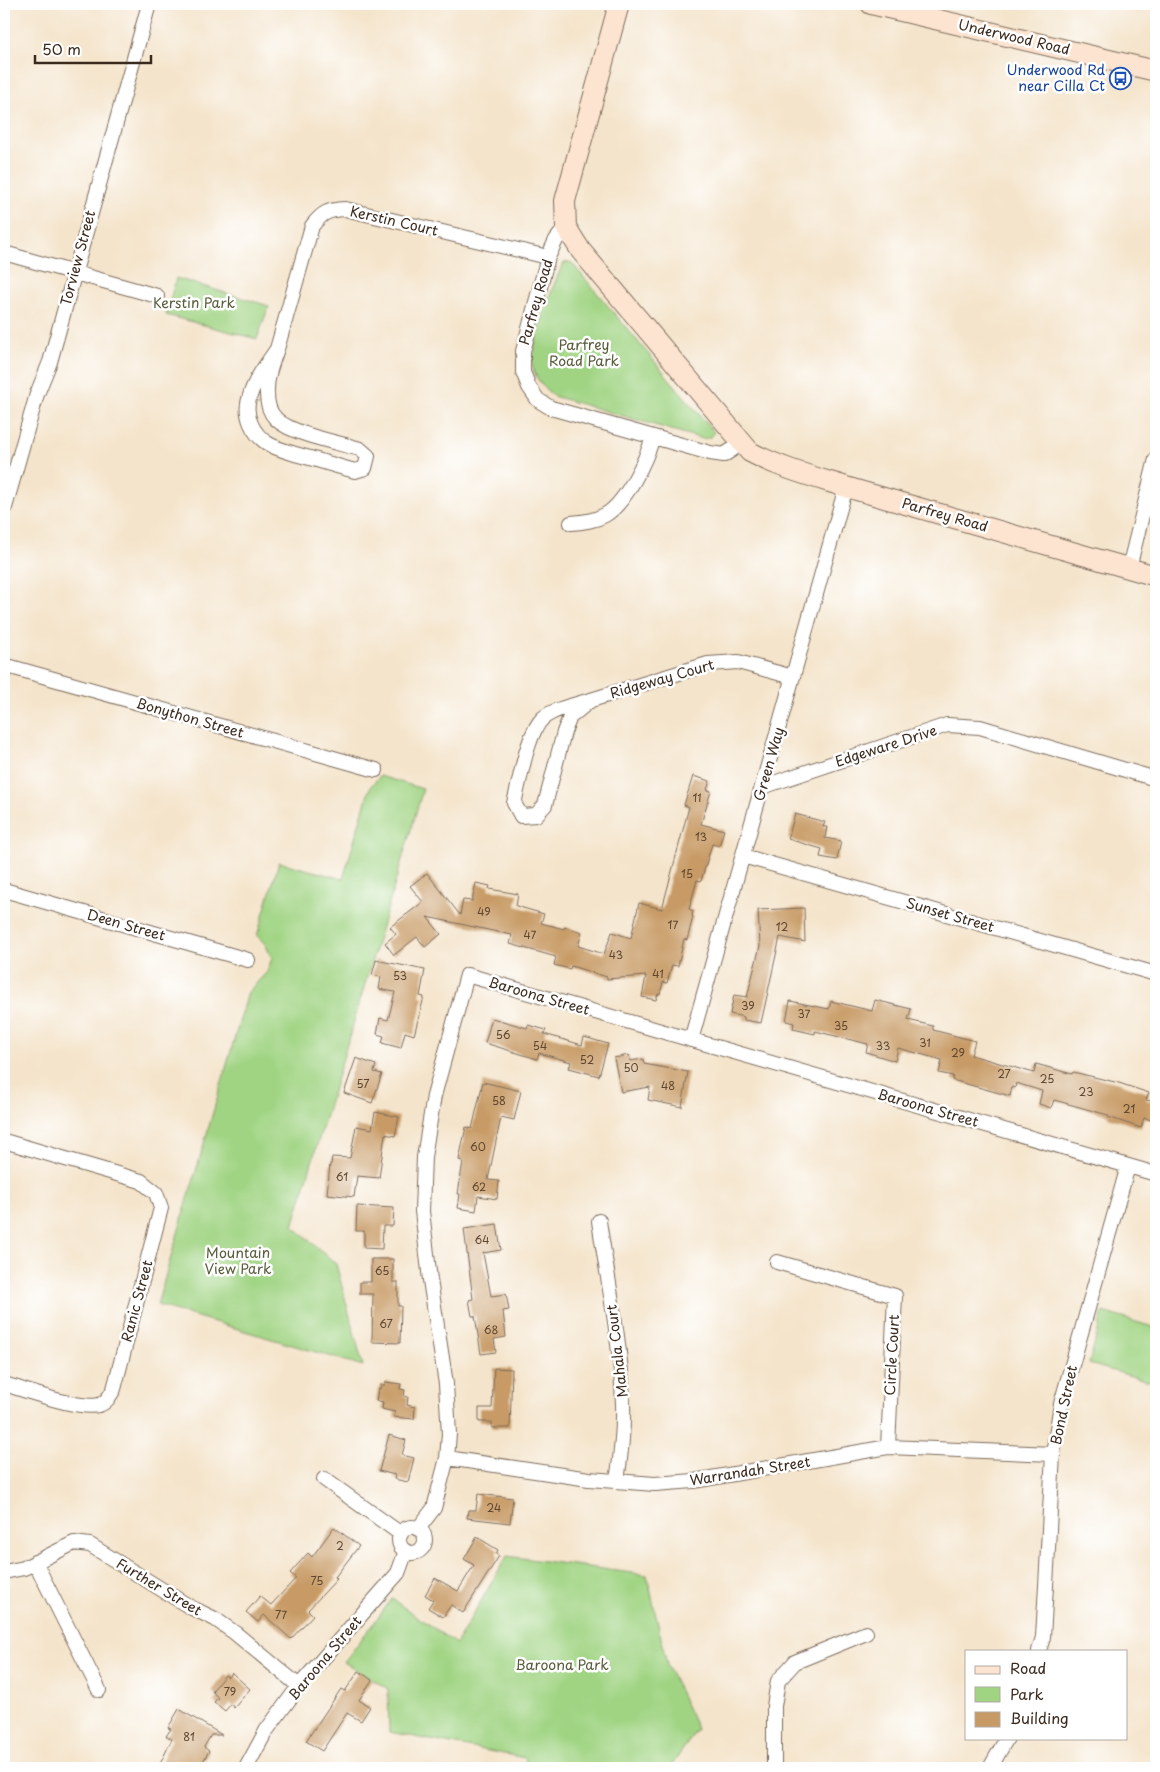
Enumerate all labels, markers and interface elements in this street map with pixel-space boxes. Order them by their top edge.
street label: Underwood Road [956,13,1072,60]
scale bar [35,32,151,64]
text: 50 m [42,37,81,60]
place label: Underwood Rd near Cilla Ct [1006,59,1105,96]
bus stop icon: Underwood Rd near Cilla Ct [1109,66,1133,90]
street label: Kerstin Court [348,200,440,241]
street label: Torview Street [55,208,100,308]
street label: Parfrey Road [513,256,558,347]
park label: Kerstin Park [153,292,235,313]
park label: Parfrey Road Park [549,334,620,371]
street label: Parfrey Road [900,492,991,537]
street label: Ridgeway Court [607,654,717,703]
street label: Bonython Street [134,692,247,743]
street label: Edgeware Drive [832,719,939,772]
street label: Green Way [748,724,789,803]
house number: 11 [692,789,702,806]
house number: 13 [695,828,707,845]
house number: 15 [681,865,693,882]
street label: Sunset Street [904,892,997,937]
street label: Deen Street [84,903,168,946]
house number: 49 [477,903,491,920]
house number: 17 [668,916,679,933]
house number: 12 [776,918,789,935]
house number: 47 [524,926,537,943]
house number: 43 [609,946,623,963]
house number: 41 [652,965,664,982]
house number: 53 [393,967,407,984]
street label: Baroona Street [486,971,592,1020]
house number: 39 [741,997,755,1014]
house number: 37 [798,1005,811,1022]
house number: 35 [834,1017,848,1034]
house number: 56 [496,1026,511,1043]
house number: 31 [919,1034,931,1051]
house number: 54 [533,1037,547,1054]
house number: 33 [876,1037,890,1054]
house number: 29 [951,1044,965,1061]
house number: 52 [580,1051,594,1068]
house number: 50 [623,1059,639,1076]
house number: 27 [997,1065,1011,1082]
house number: 25 [1040,1070,1054,1087]
house number: 57 [356,1075,370,1092]
house number: 48 [661,1077,675,1094]
street label: Baroona Street [875,1083,981,1132]
house number: 23 [1079,1083,1093,1100]
house number: 58 [492,1092,506,1109]
house number: 21 [1123,1100,1135,1117]
house number: 60 [470,1138,486,1155]
house number: 61 [336,1168,348,1185]
house number: 62 [472,1178,486,1195]
house number: 64 [475,1231,489,1248]
park label: Mountain View Park [205,1242,272,1279]
street label: Ranic Street [115,1257,158,1344]
house number: 65 [375,1262,389,1279]
street label: Mahala Court [600,1303,633,1399]
street label: Circle Court [879,1314,904,1396]
house number: 67 [379,1315,393,1332]
house number: 68 [484,1321,498,1338]
street label: Bond Street [1045,1363,1082,1447]
street label: Warrandah Street [688,1451,812,1490]
house number: 24 [487,1499,501,1516]
house number: 2 [336,1537,344,1554]
street label: Further Street [112,1553,206,1621]
house number: 75 [311,1572,323,1589]
house number: 77 [275,1606,287,1623]
street label: Baroona Street [283,1611,366,1704]
legend [965,1650,1128,1740]
park label: Baroona Park [515,1654,609,1675]
text: Road [1010,1656,1046,1679]
text: Park [1010,1682,1044,1705]
house number: 79 [224,1683,236,1700]
text: Building [1010,1706,1069,1729]
house number: 81 [183,1728,195,1745]

